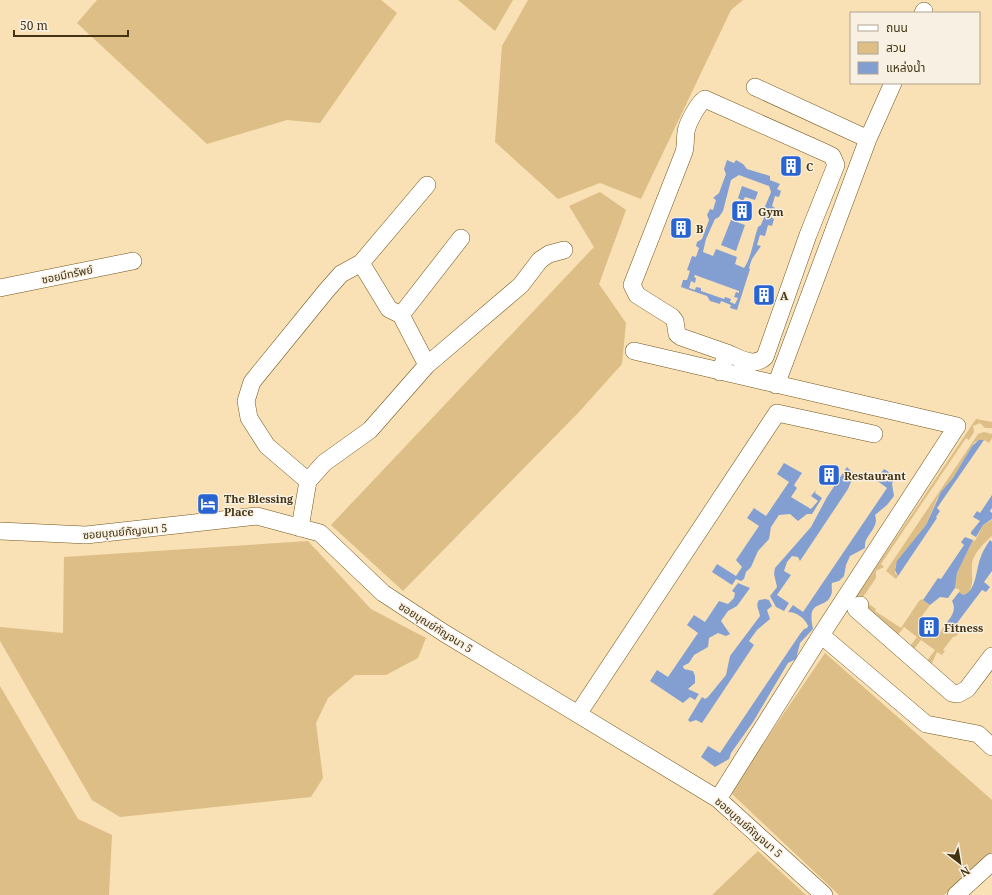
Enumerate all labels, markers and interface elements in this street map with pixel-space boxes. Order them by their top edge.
scale bar [14,12,128,38]
legend [850,12,980,84]
text: 50 m [20,17,48,34]
text: ถนน [886,19,908,36]
text: สวน [886,39,906,56]
text: แหล่งน้ำ [886,59,925,76]
building icon: C [778,153,804,179]
place label: C [806,159,813,174]
building icon: Gym [729,198,755,224]
place label: Gym [758,204,784,219]
building icon: B [668,215,694,241]
place label: B [696,221,703,236]
street label: ซอยมีทรัพย์ [40,261,94,287]
building icon: A [751,282,777,308]
place label: A [780,288,789,303]
building icon: Restaurant [816,462,842,488]
place label: Restaurant [844,468,906,483]
hotel icon: The Blessing Place [195,491,221,517]
place label: The Blessing Place [224,491,294,519]
street label: ซอยบุณย์กัญจนา 5 [82,520,168,542]
street label: ซอยบุณย์กัญจนา 5 [396,598,476,656]
building icon: Fitness [916,614,942,640]
place label: Fitness [944,620,983,635]
street label: ซอยบุณย์กัญจนา 5 [712,794,786,860]
north arrow [940,843,980,883]
text: N [958,863,973,881]

